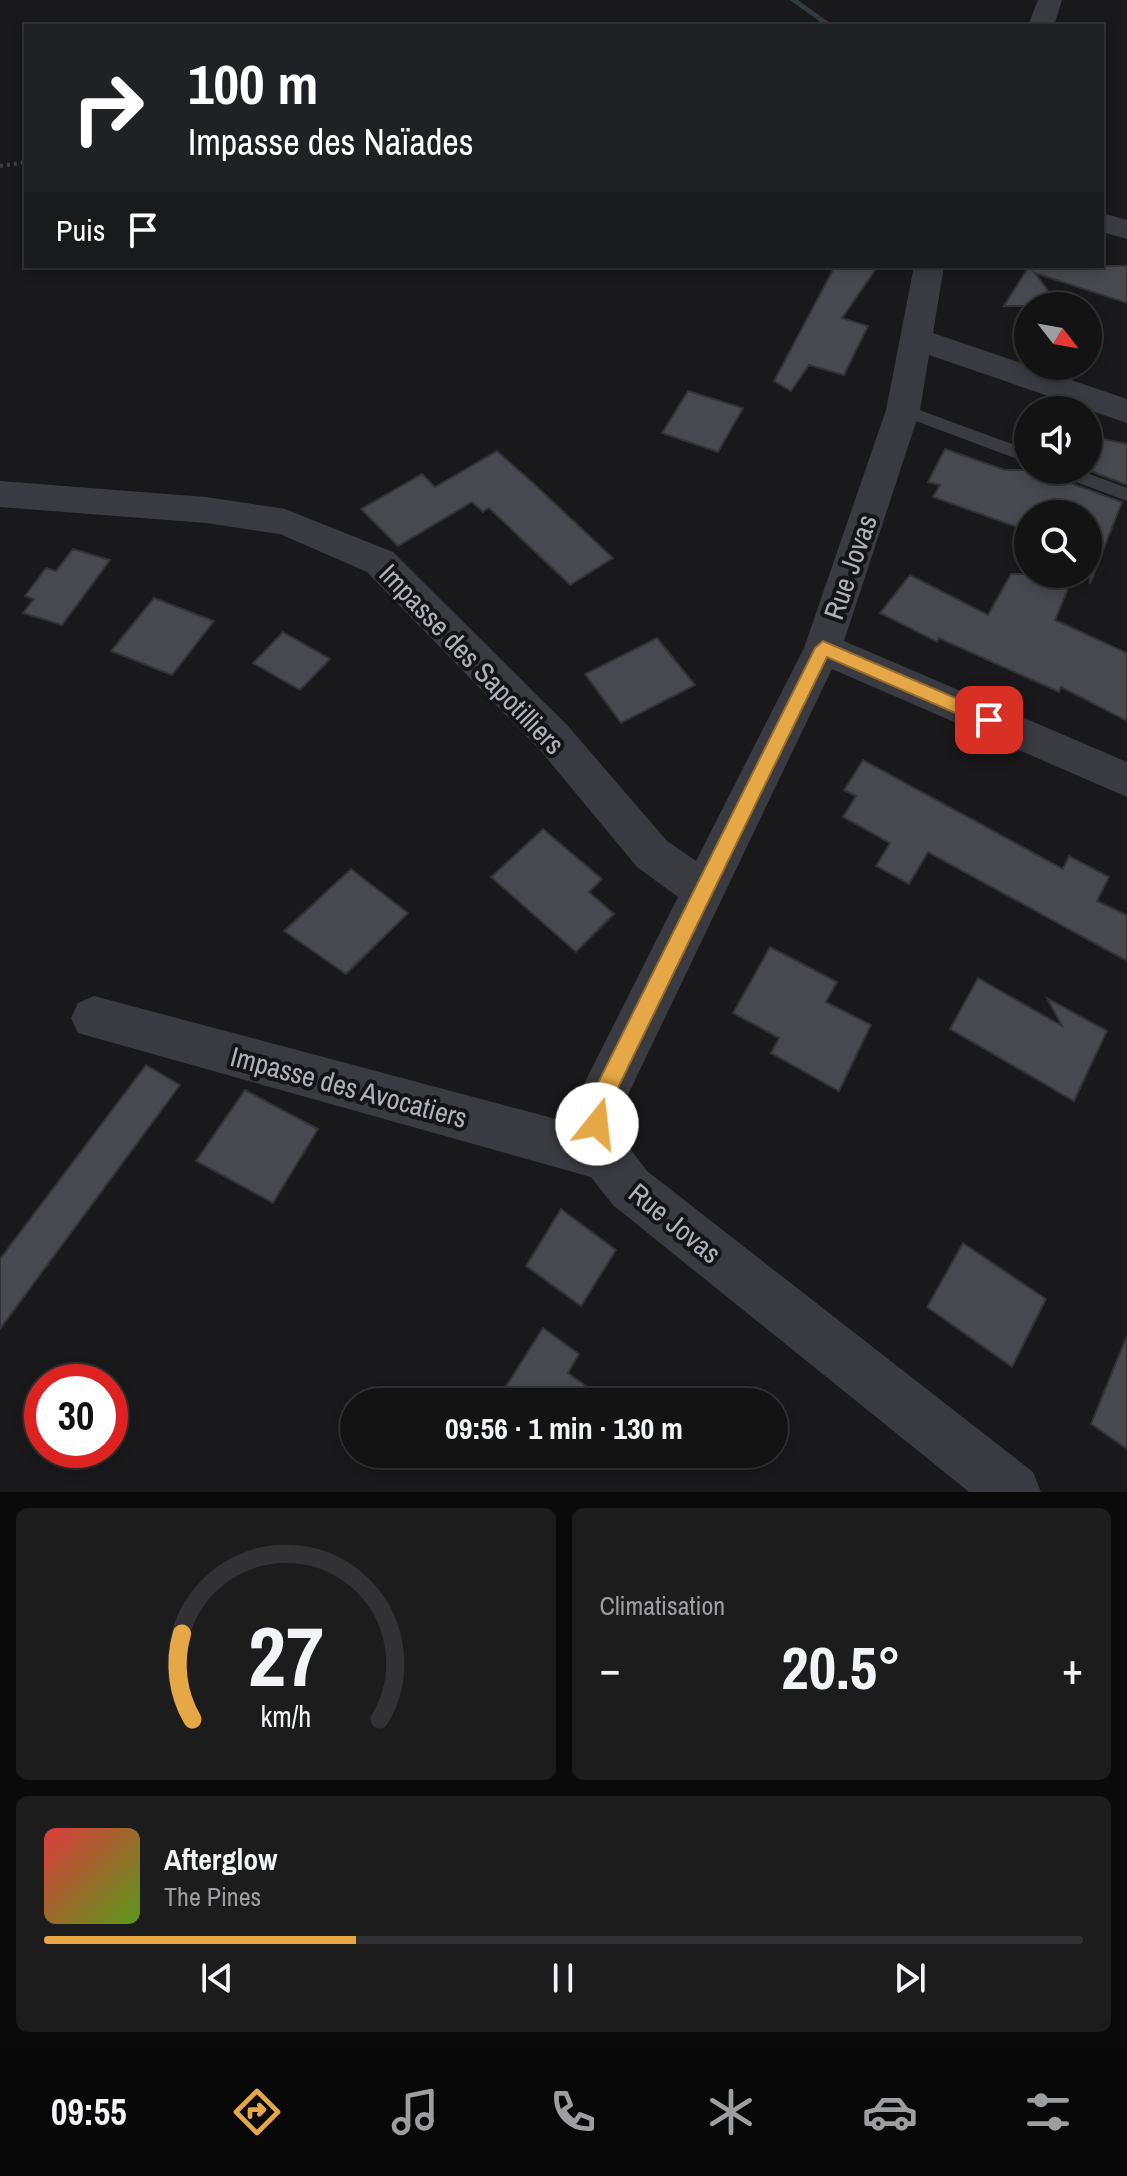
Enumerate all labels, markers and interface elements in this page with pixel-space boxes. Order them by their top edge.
text: 100 m [188,46,318,121]
icon: right [56,56,160,160]
text: Impasse des Naïades [188,118,474,166]
icon: arrive [121,208,165,252]
text: Puis [56,210,105,250]
north arrow [1014,292,1102,380]
map controls [1014,292,1102,588]
button: sound [1014,396,1102,484]
button: search [1014,500,1102,588]
street label: Rue Jovas [814,510,886,624]
street label: Impasse des Sapotilliers [371,555,573,763]
pin [955,686,1023,754]
icon: arrive [967,698,1011,742]
street label: Impasse des Avocatiers [227,1037,471,1137]
position arrow [555,1082,639,1166]
street label: Rue Jovas [621,1174,729,1272]
speed limit sign: 30 [24,1364,128,1468]
text: 09:56 · 1 min · 130 m [445,1408,683,1448]
text: Climatisation [600,1588,725,1623]
text: 27 [248,1600,324,1712]
text: 20.5° [781,1627,901,1708]
text: − [600,1638,621,1698]
text: + [1062,1638,1083,1698]
text: km/h [260,1697,311,1736]
text: Afterglow [164,1839,277,1879]
text: The Pines [164,1879,261,1914]
icon: previous [195,1956,239,2000]
icon: pause [541,1956,585,2000]
icon: next [888,1956,932,2000]
icon: directions [229,2084,285,2140]
icon: music [387,2084,443,2140]
icon: phone [545,2084,601,2140]
icon: climate [703,2084,759,2140]
icon: car [862,2084,918,2140]
icon: filters [1020,2084,1076,2140]
text: 09:55 [51,2088,127,2136]

